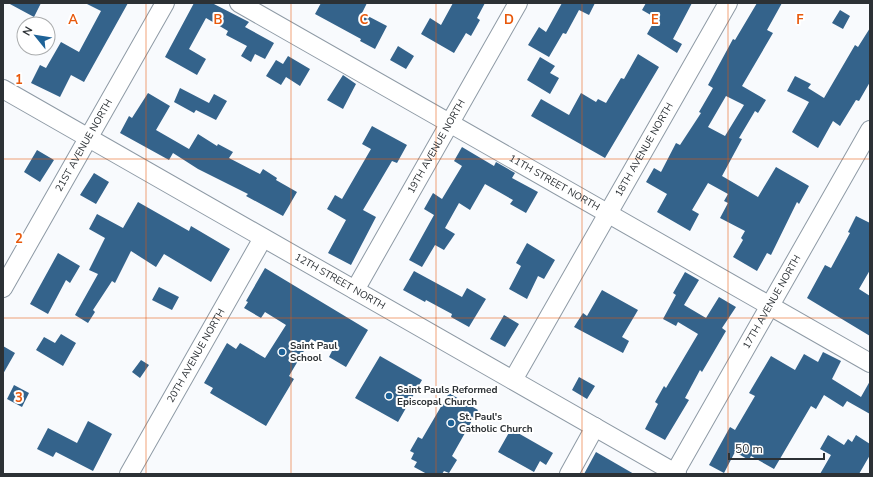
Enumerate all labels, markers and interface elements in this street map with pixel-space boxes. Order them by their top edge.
text: A [68,11,78,29]
text: B [214,11,223,29]
text: C [360,11,369,29]
text: D [504,11,514,29]
text: E [651,11,659,29]
text: F [796,11,804,29]
north arrow [16,16,56,56]
text: N [19,24,36,39]
text: 1 [15,71,23,89]
street label: 21ST AVENUE NORTH [52,97,116,194]
street label: 19TH AVENUE NORTH [404,97,469,196]
street label: 18TH AVENUE NORTH [612,100,677,199]
street label: 11TH STREET NORTH [506,151,602,214]
text: 2 [15,230,23,248]
street label: 12TH STREET NORTH [292,250,388,313]
street label: 17TH AVENUE NORTH [740,252,804,352]
street label: 20TH AVENUE NORTH [164,306,228,405]
place label: Saint Paul School [290,339,338,365]
marker: Saint Paul School [277,347,287,357]
place label: Saint Pauls Reformed Episcopal Church [397,383,498,409]
text: 3 [15,389,23,407]
marker: Saint Pauls Reformed Episcopal Church [384,391,394,401]
place label: St. Paul's Catholic Church [459,410,533,436]
marker: St. Paul's Catholic Church [446,418,456,428]
scale bar [729,435,824,461]
text: 50 m [735,441,763,457]

